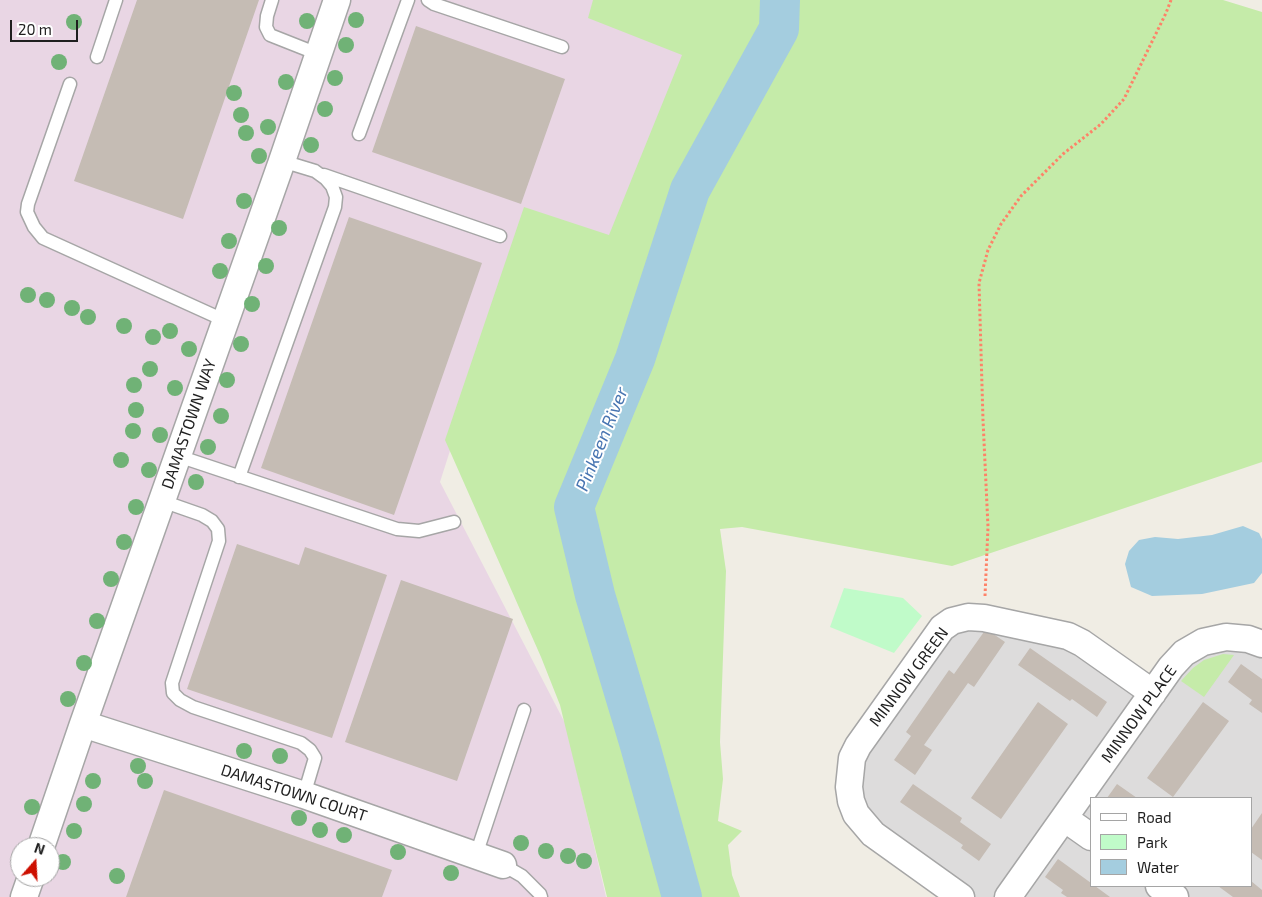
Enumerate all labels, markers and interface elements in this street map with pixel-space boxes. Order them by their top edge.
scale bar [12,10,80,42]
text: 20 m [18,20,52,38]
street label: DAMASTOWN WAY [158,356,220,492]
water label: Pinkeen River [571,384,633,494]
street label: MINNOW GREEN [865,624,953,730]
street label: MINNOW PLACE [1097,661,1181,767]
street label: DAMASTOWN COURT [218,760,370,826]
legend [1090,797,1252,887]
text: Road [1137,808,1172,826]
text: Park [1137,833,1168,851]
north arrow [10,837,60,887]
text: N [32,839,47,858]
text: Water [1137,858,1179,876]

